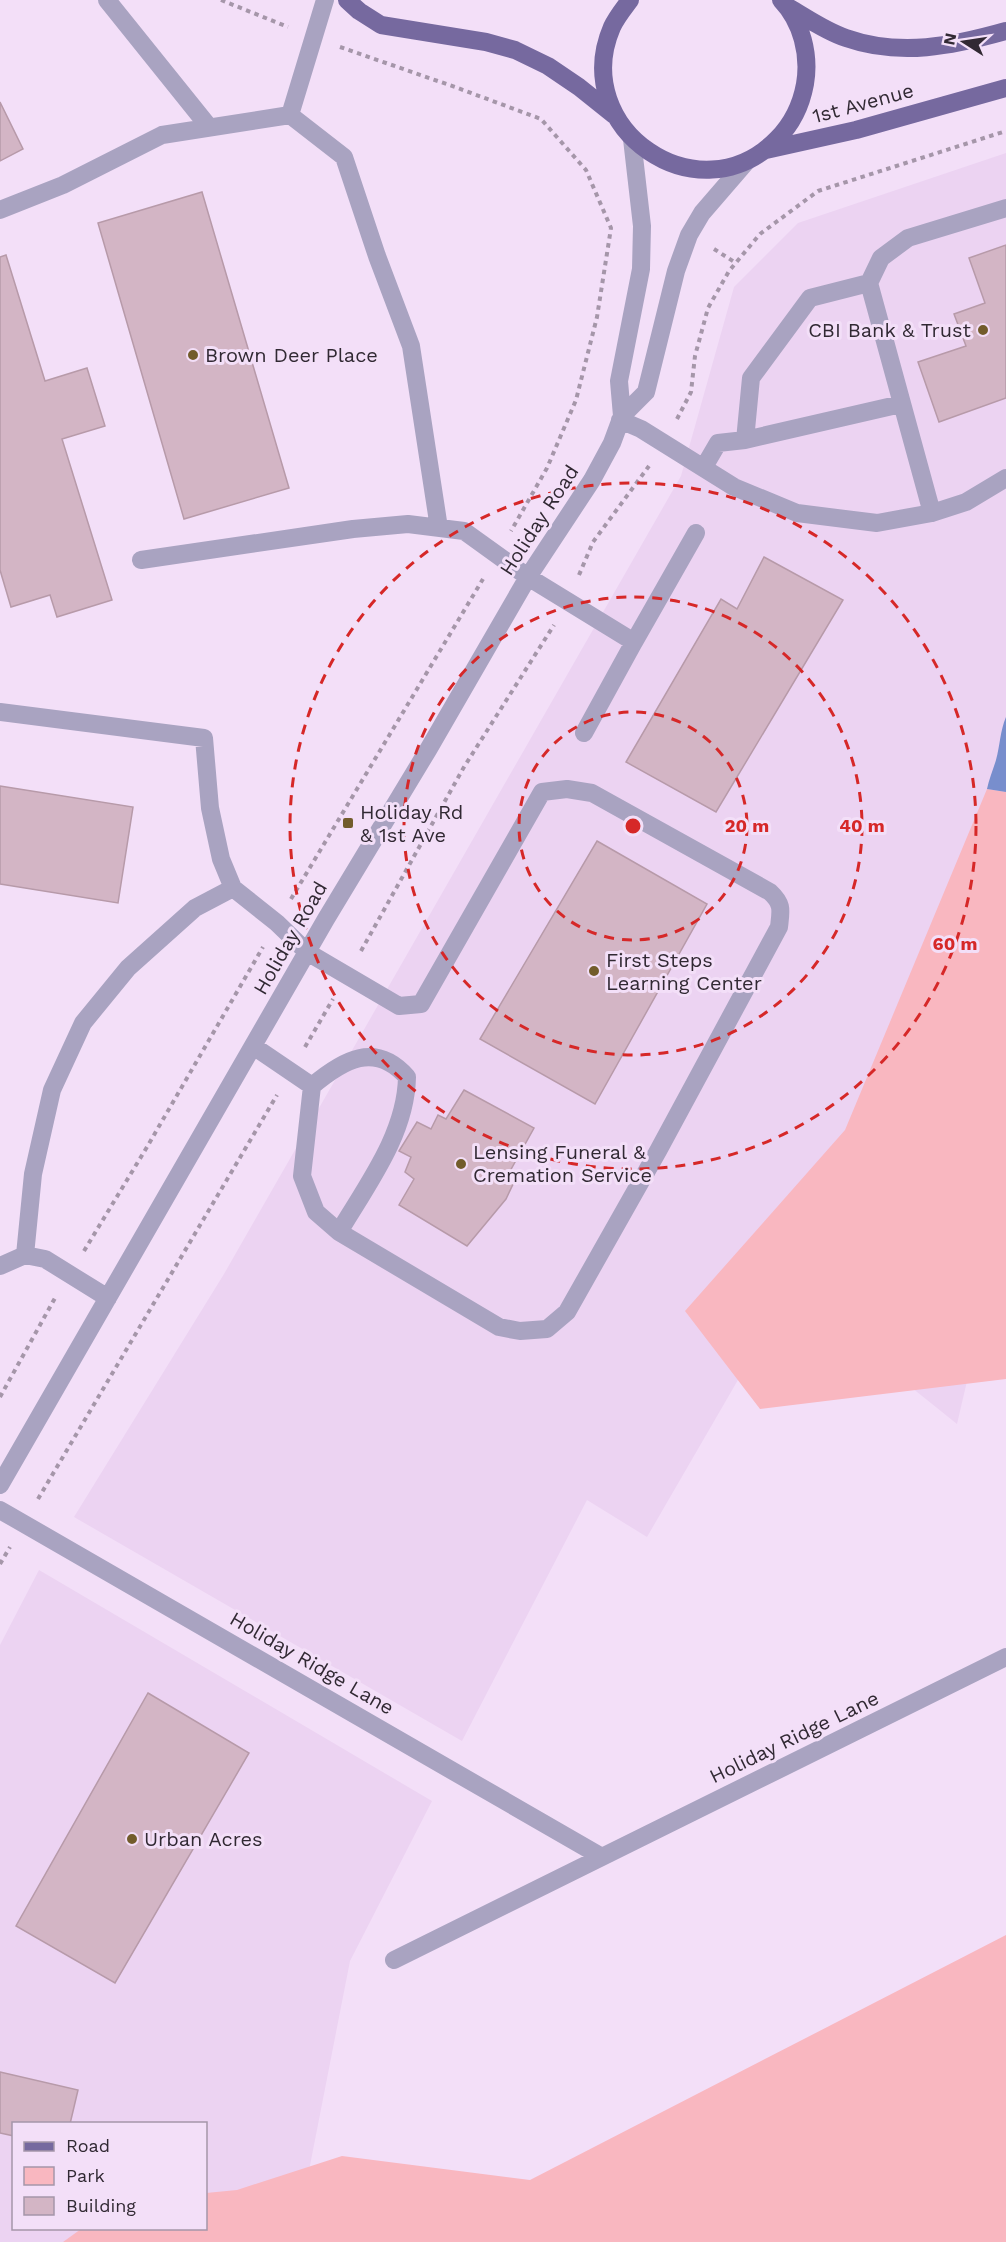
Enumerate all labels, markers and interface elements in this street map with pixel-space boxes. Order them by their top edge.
north arrow [934,12,994,72]
text: N [939,31,960,47]
street label: 1st Avenue [810,78,916,128]
place label: CBI Bank & Trust [808,318,972,342]
marker: CBI Bank & Trust [976,323,990,337]
place label: Brown Deer Place [205,343,378,367]
marker: Brown Deer Place [186,348,200,362]
street label: Holiday Road [494,460,584,580]
place label: Holiday Rd & 1st Ave [360,800,463,847]
text: 20 m [725,815,769,836]
text: 40 m [839,815,885,836]
marker: Holiday Rd & 1st Ave [341,816,355,830]
centre of rings [623,816,643,836]
street label: Holiday Road [248,877,332,999]
text: 60 m [933,933,977,954]
place label: First Steps Learning Center [606,948,762,995]
marker: First Steps Learning Center [587,964,601,978]
place label: Lensing Funeral & Cremation Service [473,1140,652,1187]
marker: Lensing Funeral & Cremation Service [454,1157,468,1171]
street label: Holiday Ridge Lane [226,1606,398,1720]
street label: Holiday Ridge Lane [706,1686,882,1788]
place label: Urban Acres [144,1827,263,1851]
marker: Urban Acres [125,1832,139,1846]
legend [12,2122,207,2230]
text: Road [66,2135,110,2156]
text: Park [66,2165,105,2186]
text: Building [66,2195,136,2216]

